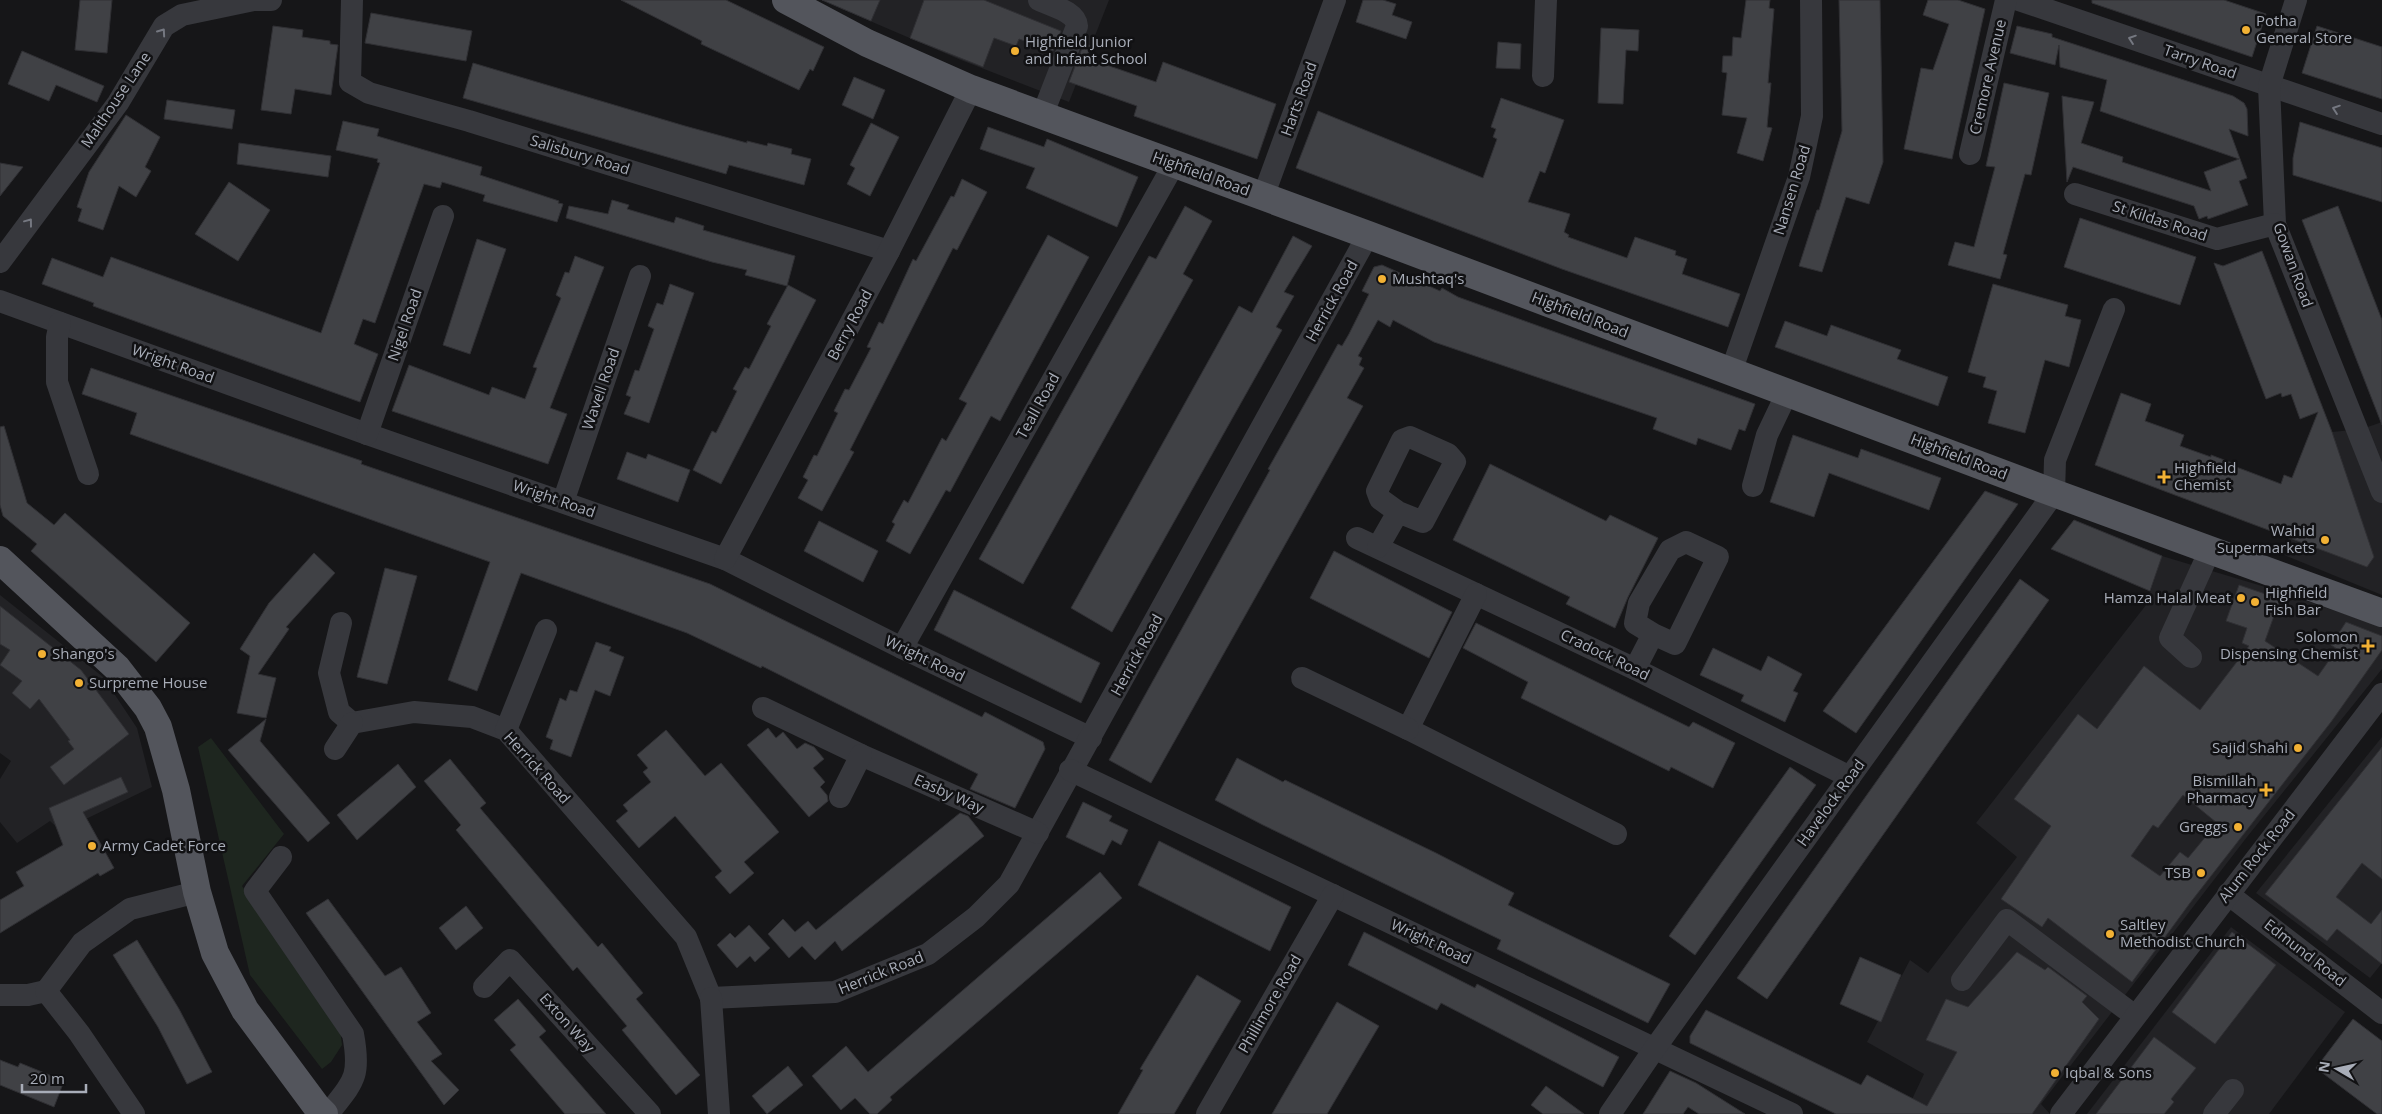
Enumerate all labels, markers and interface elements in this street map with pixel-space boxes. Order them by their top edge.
place label: Potha General Store [2256,10,2352,47]
street label: Cremore Avenue [1964,17,2010,136]
marker: Potha General Store [2240,24,2252,36]
one-way arrow [155,28,165,37]
place label: Highfield Junior and Infant School [1025,31,1147,68]
one-way arrow [2129,35,2137,45]
street label: Tarry Road [2161,39,2240,83]
marker: Highfield Junior and Infant School [1009,45,1021,57]
street label: Malthouse Lane [76,48,155,151]
street label: Harts Road [1275,59,1321,139]
one-way arrow [2332,104,2341,114]
street label: Salisbury Road [528,129,632,179]
street label: Nansen Road [1768,142,1814,237]
street label: Highfield Road [1150,146,1253,200]
street label: St Kildas Road [2110,195,2210,245]
one-way arrow [23,218,32,228]
street label: Gowan Road [2269,220,2319,310]
street label: Herrick Road [1300,256,1362,345]
place label: Mushtaq's [1392,268,1464,288]
marker: Mushtaq's [1376,273,1388,285]
street label: Nigel Road [382,286,426,363]
street label: Berry Road [822,286,876,363]
street label: Highfield Road [1529,286,1632,342]
street label: Wright Road [129,339,217,387]
street label: Wavell Road [577,345,623,432]
street label: Teall Road [1011,369,1063,442]
street label: Highfield Road [1908,428,2011,484]
place label: Highfield Chemist [2174,457,2236,494]
marker: Highfield Chemist [2158,471,2170,483]
street label: Wright Road [510,475,598,522]
place label: Wahid Supermarkets [2217,520,2315,557]
marker: Wahid Supermarkets [2319,534,2331,546]
place label: Highfield Fish Bar [2265,582,2327,619]
place label: Hamza Halal Meat [2104,587,2231,607]
marker: Hamza Halal Meat [2235,592,2247,604]
marker: Highfield Fish Bar [2249,596,2261,608]
street label: Herrick Road [1105,610,1167,699]
street label: Cradock Road [1558,624,1653,684]
place label: Solomon Dispensing Chemist [2220,626,2358,663]
street label: Wright Road [882,630,969,686]
marker: Solomon Dispensing Chemist [2362,640,2374,652]
place label: Shango's [52,643,115,663]
marker: Shango's [36,648,48,660]
place label: Surpreme House [89,672,207,692]
marker: Surpreme House [73,677,85,689]
street label: Herrick Road [500,727,575,808]
place label: Sajid Shahi [2212,737,2288,757]
marker: Sajid Shahi [2292,742,2304,754]
street label: Havelock Road [1792,755,1869,850]
street label: Easby Way [911,769,988,817]
place label: Bismillah Pharmacy [2186,770,2256,807]
marker: Bismillah Pharmacy [2260,784,2272,796]
street label: Alum Rock Road [2213,805,2299,906]
place label: Greggs [2179,816,2228,836]
marker: Greggs [2232,821,2244,833]
place label: Army Cadet Force [102,835,226,855]
marker: Army Cadet Force [86,840,98,852]
place label: TSB [2165,862,2191,882]
marker: TSB [2195,867,2207,879]
street label: Wright Road [1388,914,1475,968]
place label: Saltley Methodist Church [2120,914,2245,951]
street label: Edmund Road [2261,914,2351,990]
marker: Saltley Methodist Church [2104,928,2116,940]
street label: Herrick Road [835,946,926,998]
street label: Phillimore Road [1233,951,1305,1056]
street label: Exton Way [536,988,600,1057]
north arrow [2312,1044,2362,1094]
text: N [2313,1060,2334,1074]
scale bar [22,1062,86,1094]
place label: Iqbal & Sons [2065,1062,2152,1082]
marker: Iqbal & Sons [2049,1067,2061,1079]
text: 20 m [30,1068,65,1088]

